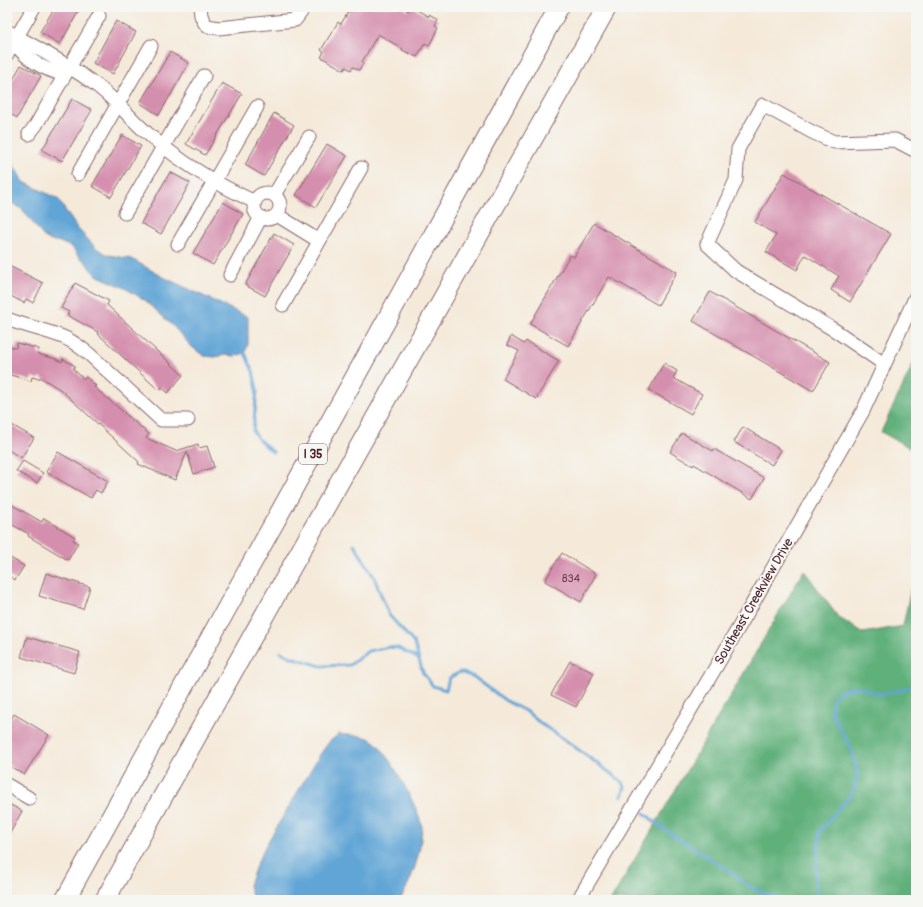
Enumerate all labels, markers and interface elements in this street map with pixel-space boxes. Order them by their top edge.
road number: I 35 [299,444,327,464]
street label: Southeast Creekview Drive [711,535,797,668]
house number: 834 [562,572,581,585]

